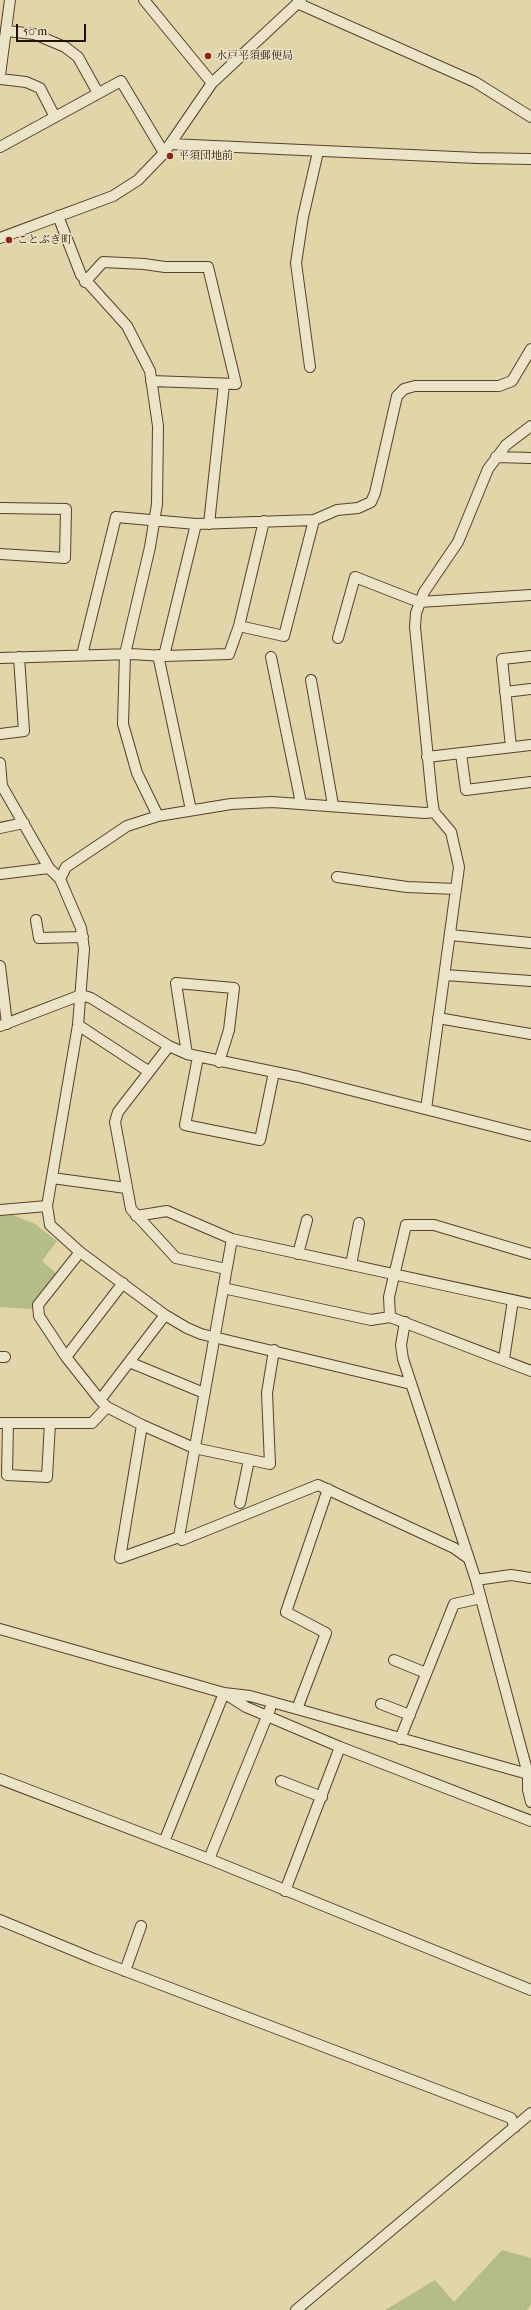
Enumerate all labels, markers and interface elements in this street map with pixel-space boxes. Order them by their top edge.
scale bar [18,16,88,42]
text: 50 m [23,24,47,38]
place label: 水戸平須郵便局 [216,49,293,63]
marker: 水戸平須郵便局 [203,51,213,61]
place label: 平須団地前 [178,149,233,163]
marker: 平須団地前 [165,151,175,161]
place label: ことぶき町 [17,233,72,247]
marker: ことぶき町 [4,235,14,245]

